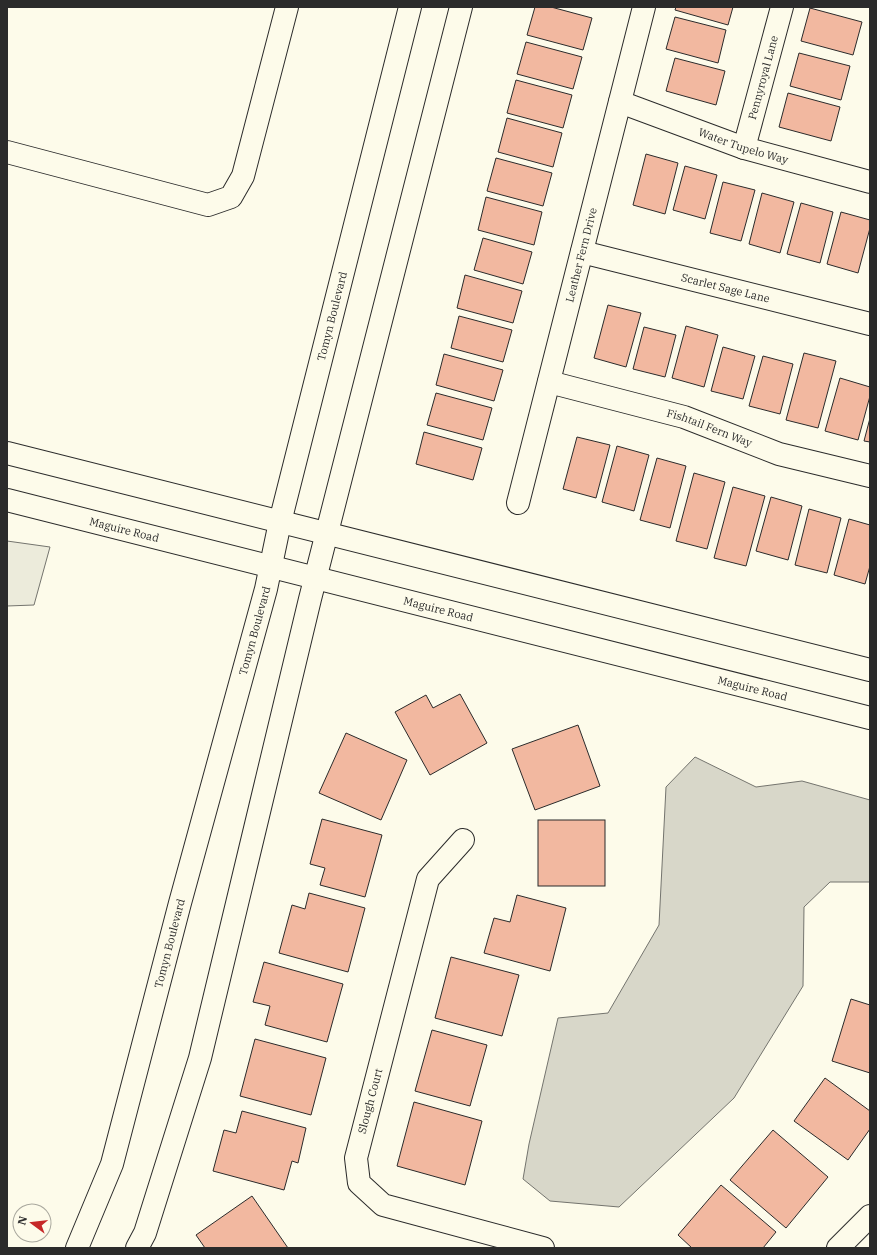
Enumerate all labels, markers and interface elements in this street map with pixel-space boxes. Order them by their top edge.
street label: Pennyroyal Lane [745,34,781,121]
street label: Water Tupelo Way [697,125,790,167]
street label: Leather Fern Drive [562,206,600,304]
street label: Tomyn Boulevard [314,270,350,362]
street label: Scarlet Sage Lane [680,270,772,306]
street label: Fishtail Fern Way [665,406,754,450]
street label: Maguire Road [88,514,161,545]
street label: Tomyn Boulevard [236,584,274,677]
street label: Maguire Road [402,593,475,625]
street label: Maguire Road [716,673,789,704]
street label: Tomyn Boulevard [151,897,188,989]
street label: Slough Court [355,1067,385,1135]
north arrow [12,1203,52,1243]
text: N [14,1214,30,1226]

